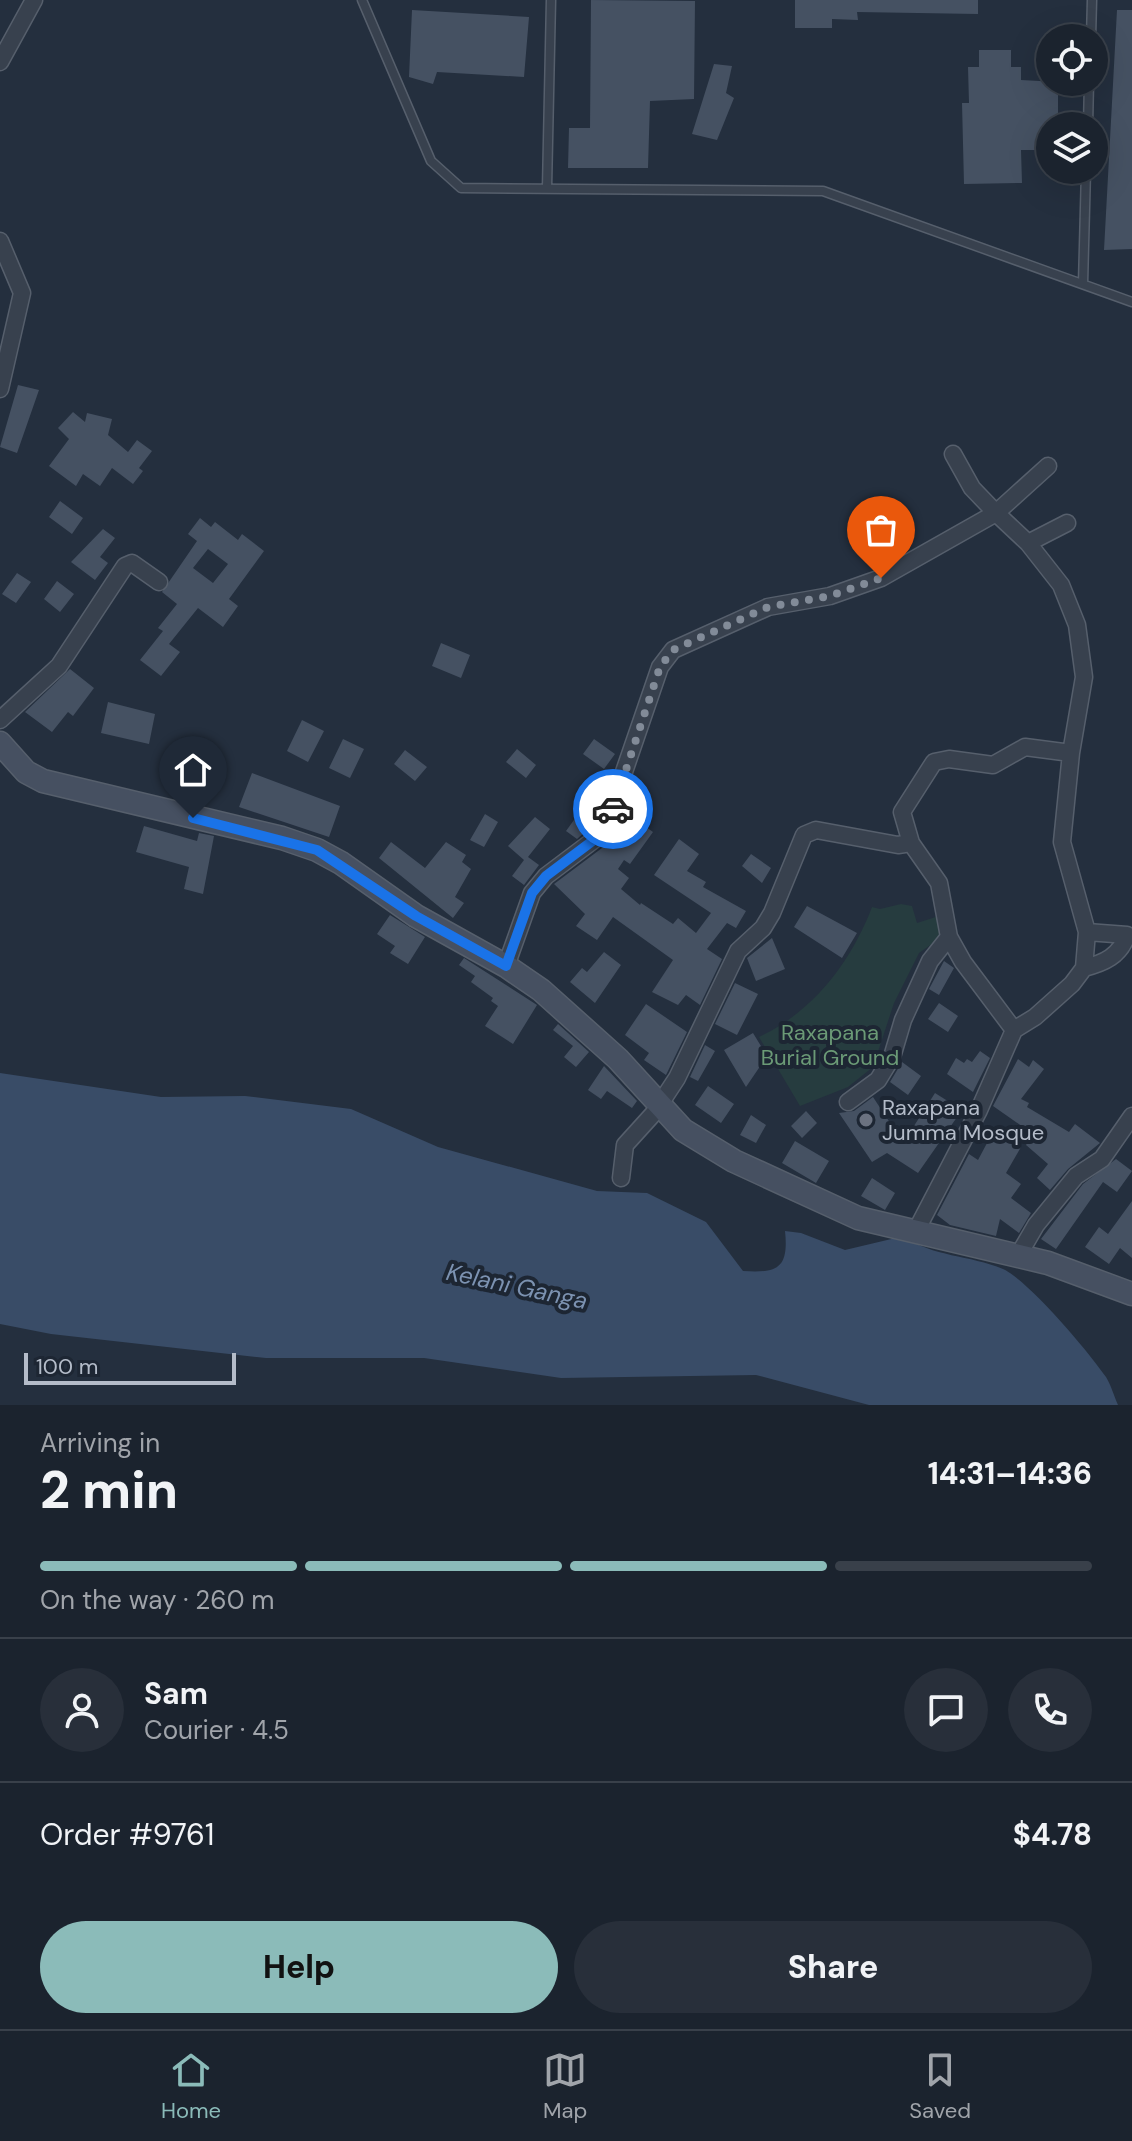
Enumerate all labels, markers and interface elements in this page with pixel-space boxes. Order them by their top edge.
map controls [1036,24,1108,184]
button: locate [1036,24,1108,96]
button: layers [1036,112,1108,184]
pin [847,496,915,578]
icon: bag [859,508,903,552]
pin [159,736,227,818]
icon: home [171,748,215,792]
courier [573,769,653,849]
icon: car [591,787,635,831]
park label: Raxapana Burial Ground [761,1018,899,1072]
place label: Raxapana Jumma Mosque [882,1093,1044,1147]
marker: Raxapana Jumma Mosque [857,1111,875,1129]
water label: Kelani Ganga [444,1256,590,1316]
scale bar [24,1349,236,1385]
text: 100 m [36,1352,98,1381]
text: Arriving in [40,1426,160,1460]
text: 14:31–14:36 [928,1454,1092,1493]
text: 2 min [40,1456,178,1524]
text: On the way · 260 m [40,1583,275,1617]
button: person [40,1668,124,1752]
button: chat [904,1668,988,1752]
button: phone [1008,1668,1092,1752]
text: Sam [144,1674,208,1713]
text: Courier · 4.5 [144,1713,289,1747]
text: Order #9761 [40,1815,214,1854]
text: $4.78 [1013,1815,1092,1854]
button: Help [40,1921,558,2013]
button: Share [574,1921,1092,2013]
tab: Home [161,2048,221,2125]
tab: Map [543,2048,587,2125]
tab: Saved [909,2048,971,2125]

